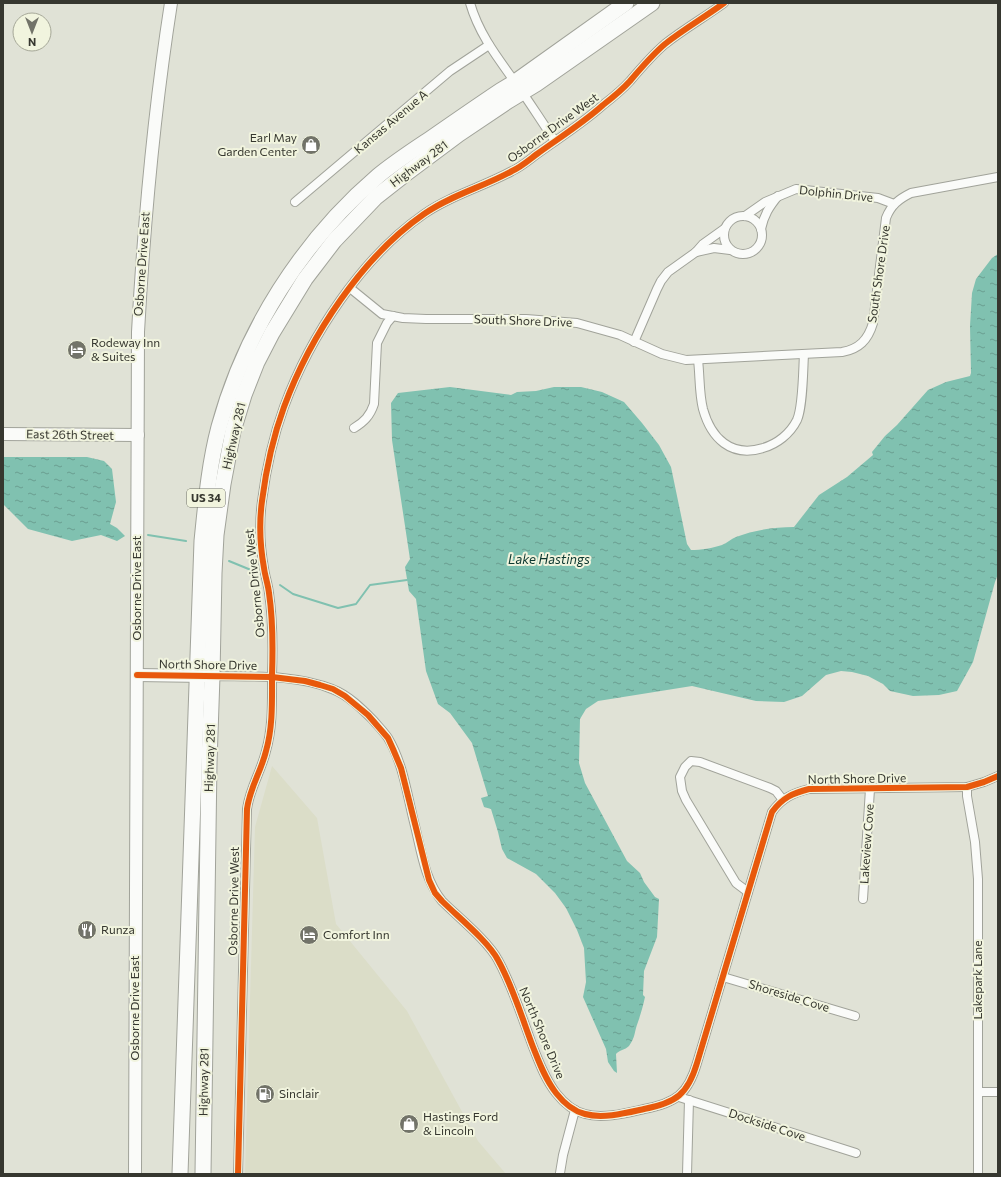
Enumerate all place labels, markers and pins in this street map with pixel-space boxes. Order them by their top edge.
place label: Earl May Garden Center [218,130,297,158]
shop icon: Earl May Garden Center [300,134,322,156]
place label: Rodeway Inn & Suites [91,335,160,363]
hotel icon: Rodeway Inn & Suites [66,339,88,361]
restaurant icon: Runza [76,919,98,941]
place label: Runza [101,922,135,936]
hotel icon: Comfort Inn [298,924,320,946]
place label: Comfort Inn [323,927,390,941]
fuel station icon: Sinclair [254,1083,276,1105]
place label: Sinclair [279,1086,319,1100]
place label: Hastings Ford & Lincoln [423,1109,498,1137]
shop icon: Hastings Ford & Lincoln [398,1113,420,1135]

